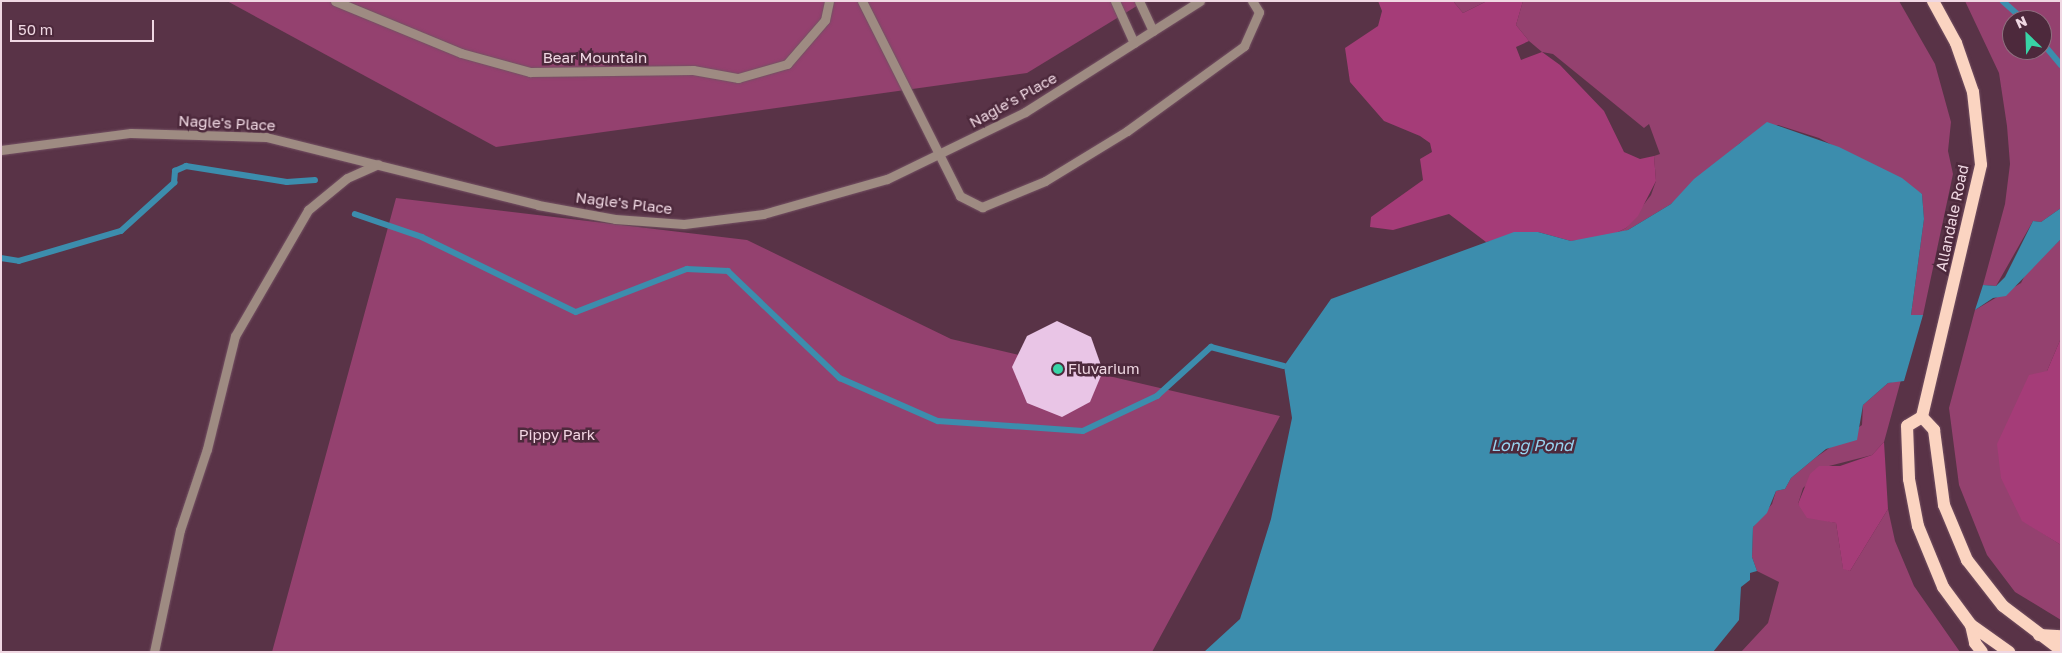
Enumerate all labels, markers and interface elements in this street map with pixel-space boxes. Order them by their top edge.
scale bar [12,10,156,42]
north arrow [2002,10,2052,60]
text: N [2013,12,2029,32]
text: 50 m [18,20,53,38]
street label: Bear Mountain [543,49,647,67]
street label: Nagle's Place [966,69,1060,131]
street label: Nagle's Place [178,111,276,135]
street label: Allandale Road [1932,163,1972,273]
street label: Nagle's Place [575,188,673,218]
place label: Fluvarium [1068,360,1139,378]
marker: Fluvarium [1052,363,1064,375]
park label: Pippy Park [519,426,595,444]
water label: Long Pond [1491,435,1573,455]

